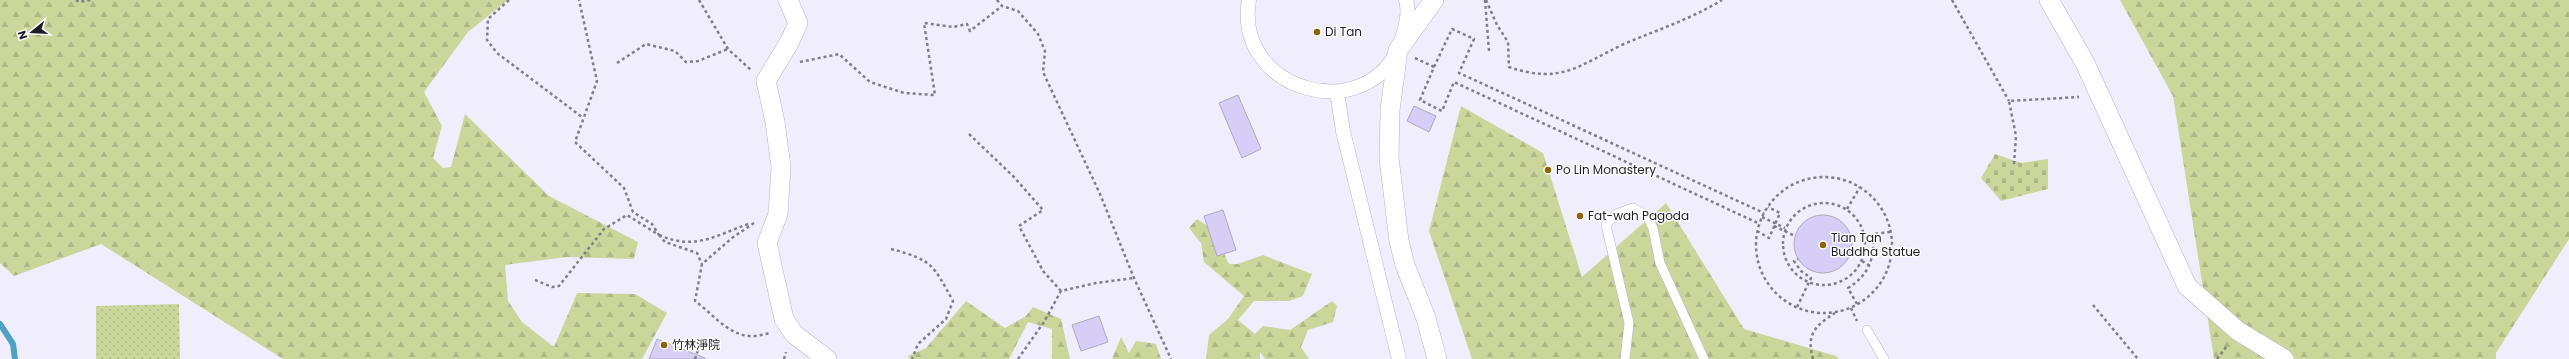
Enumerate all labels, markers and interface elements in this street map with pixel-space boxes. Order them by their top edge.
north arrow [12,12,52,52]
place label: Di Tan [1325,23,1362,40]
marker: Di Tan [1312,27,1322,37]
text: N [14,29,31,42]
place label: Po Lin Monastery [1556,161,1656,178]
marker: Po Lin Monastery [1543,165,1553,175]
place label: Fat-wah Pagoda [1588,207,1689,224]
marker: Fat-wah Pagoda [1575,211,1585,221]
place label: Tian Tan Buddha Statue [1831,229,1920,260]
marker: Tian Tan Buddha Statue [1818,240,1828,250]
place label: 竹林淨院 [672,336,720,353]
marker: 竹林淨院 [659,340,669,350]

